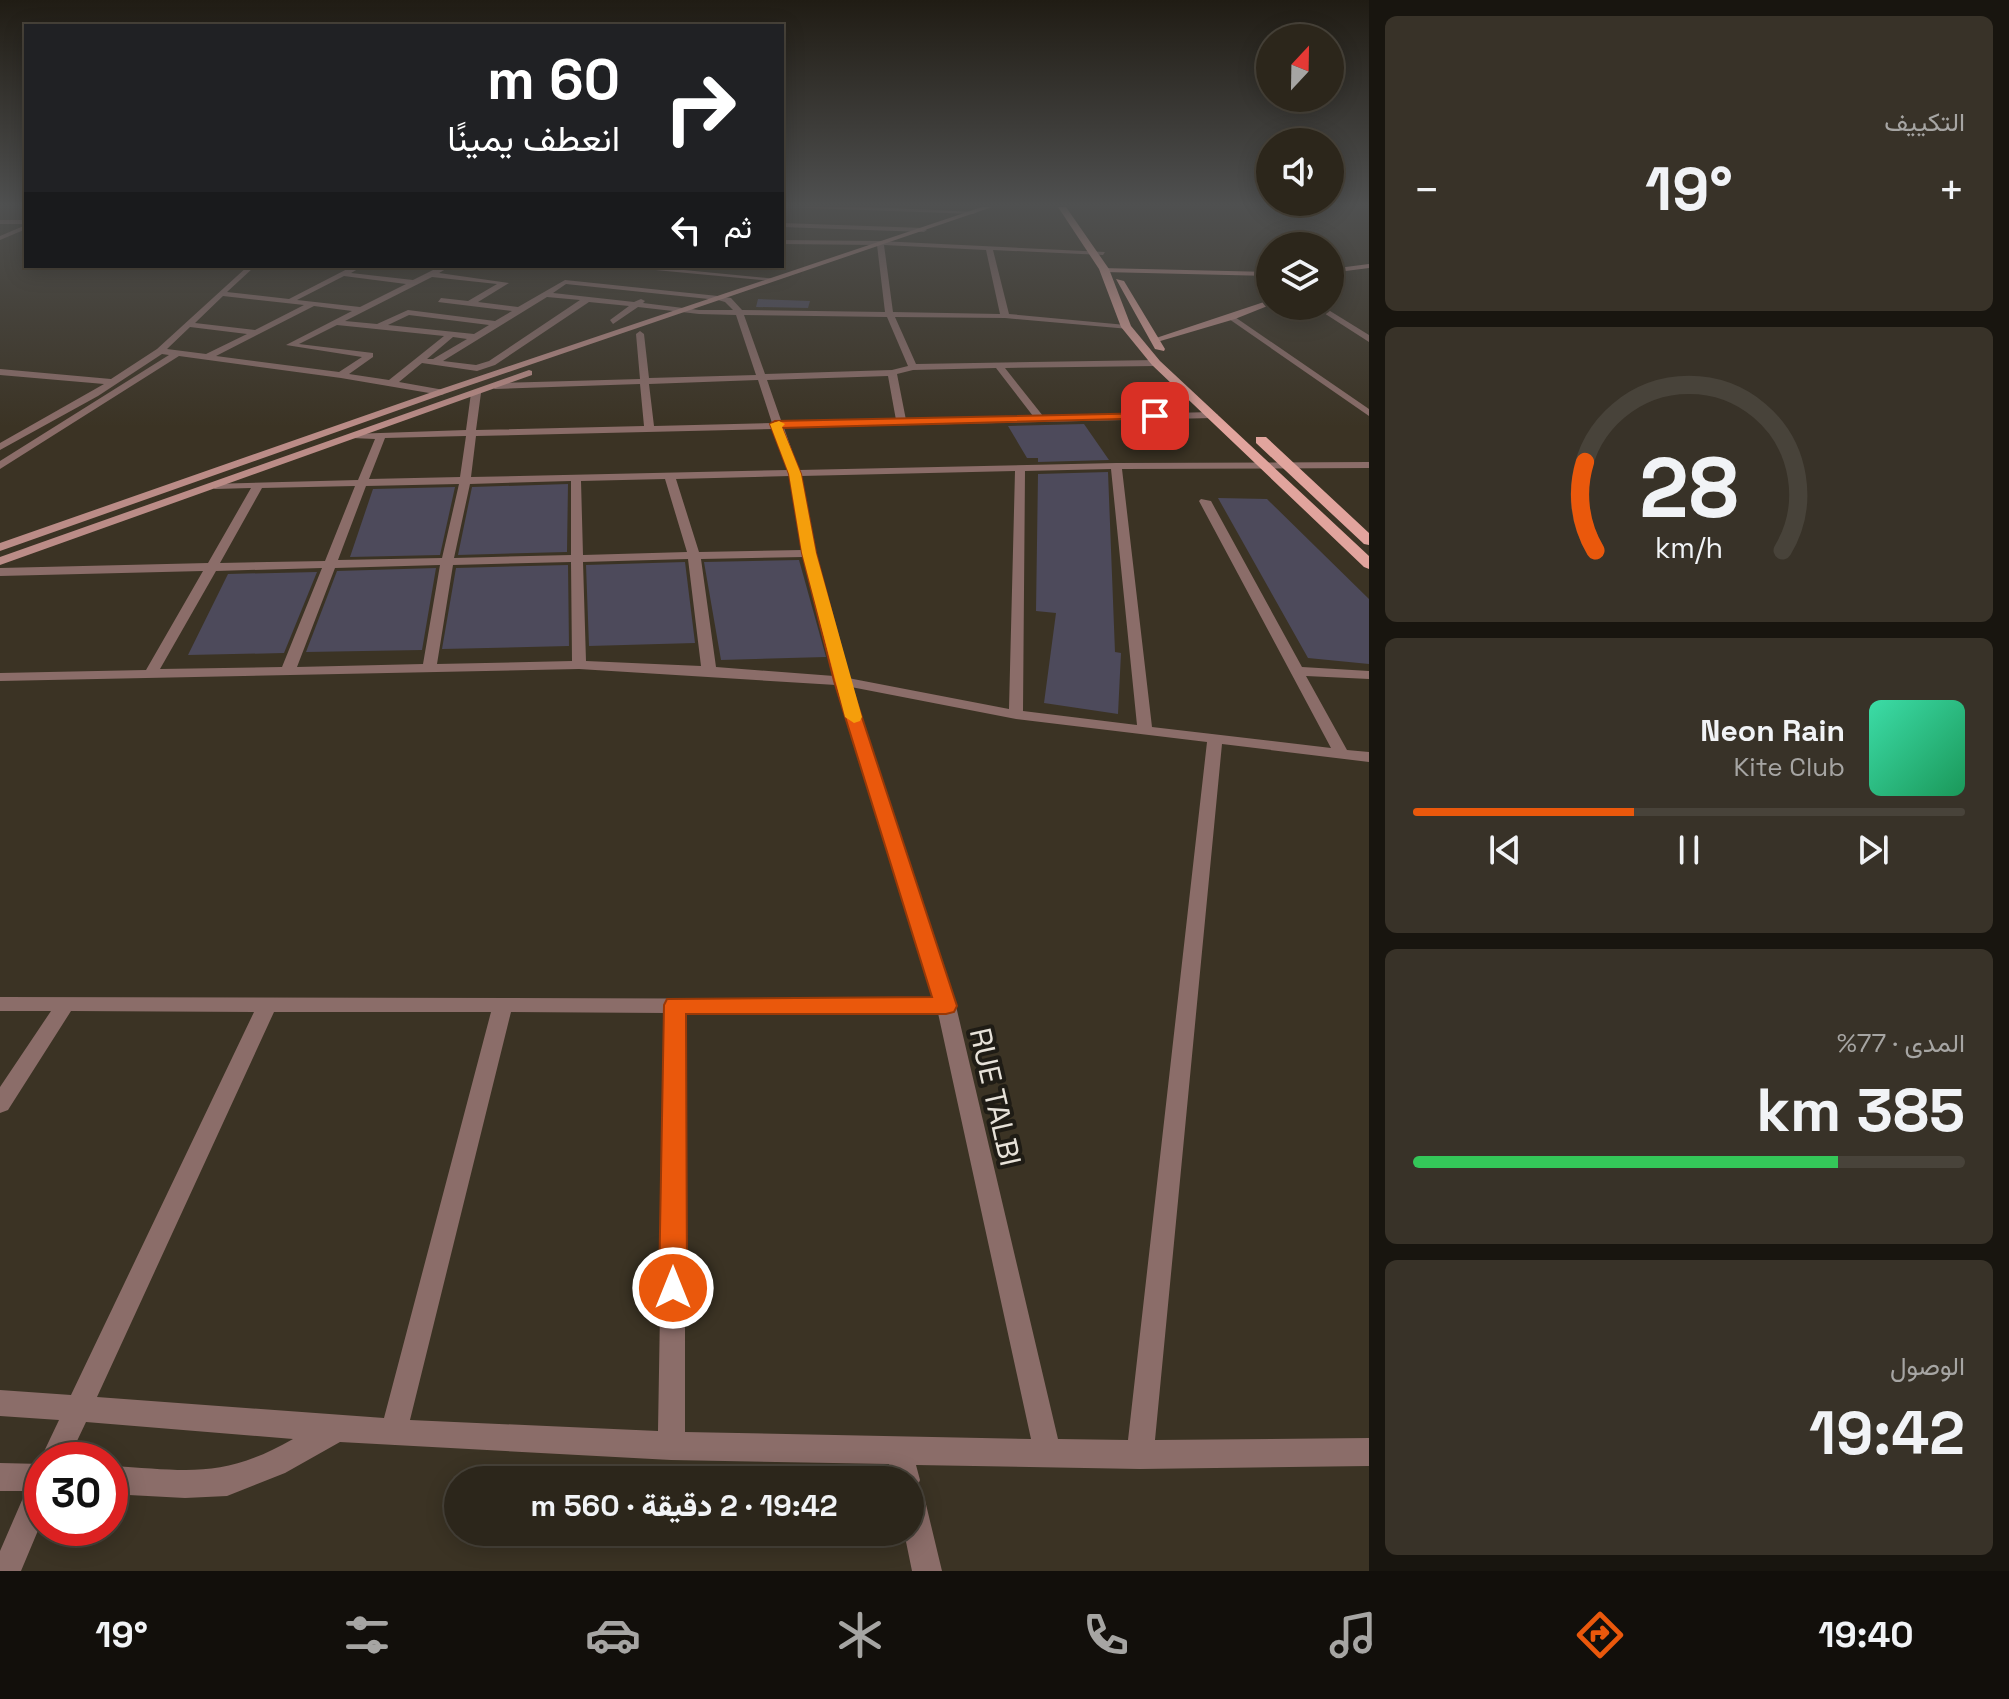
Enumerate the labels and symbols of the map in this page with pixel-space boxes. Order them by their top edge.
north arrow [1256,24,1344,112]
pin [1121,382,1189,450]
street label: RUE TALBI [961,1024,1030,1170]
position arrow [631,1246,715,1330]
speed limit sign: 30 [24,1442,128,1546]

